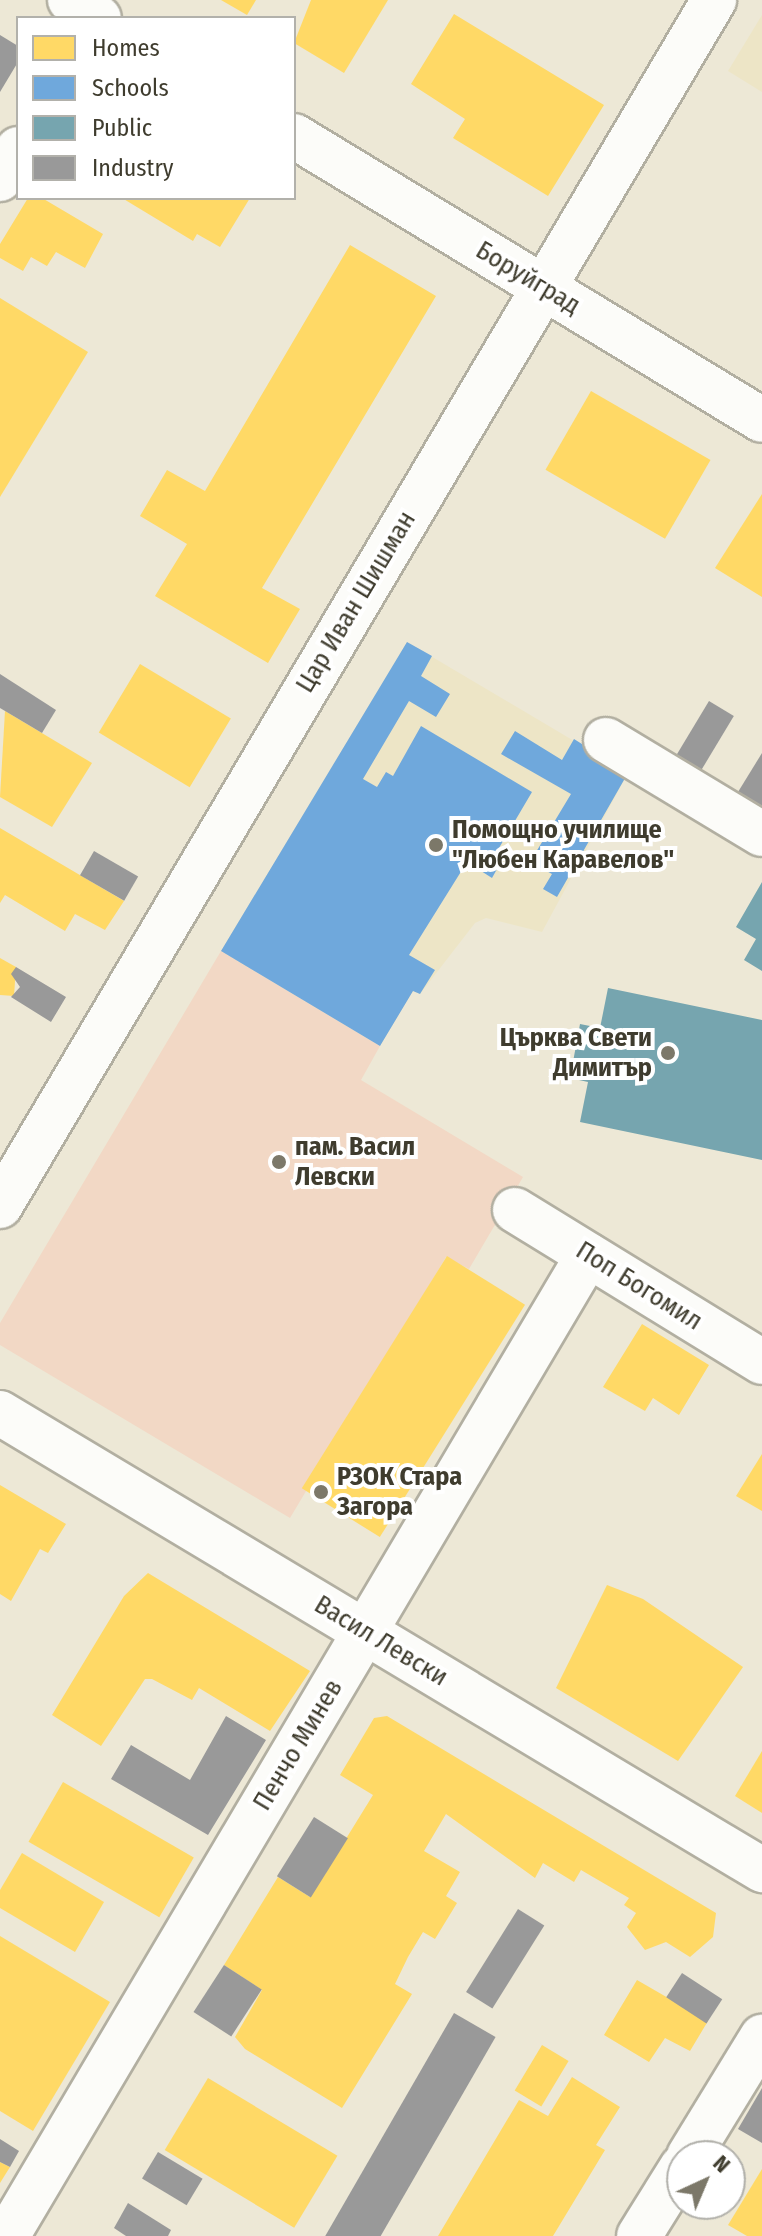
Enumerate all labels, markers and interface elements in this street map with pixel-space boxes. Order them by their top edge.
legend [16,16,296,200]
text: Homes [92,34,160,62]
text: Schools [92,74,169,102]
text: Public [92,114,152,142]
text: Industry [92,154,174,182]
street label: Боруйград [470,235,586,321]
street label: Цар Иван Шишман [290,506,422,698]
place label: Помощно училище "Любен Каравелов" [452,814,674,876]
marker: Помощно училище "Любен Каравелов" [427,836,445,854]
place label: Църква Свети Димитър [500,1022,652,1084]
marker: Църква Свети Димитър [659,1044,677,1062]
place label: пам. Васил Левски [295,1131,415,1192]
marker: пам. Васил Левски [270,1153,288,1171]
street label: Поп Богомил [570,1235,708,1337]
place label: РЗОК Стара Загора [337,1461,462,1522]
marker: РЗОК Стара Загора [312,1483,330,1501]
street label: Васил Левски [309,1589,453,1693]
street label: Пенчо Минев [247,1674,349,1816]
north arrow [666,2140,746,2220]
text: N [708,2150,736,2178]

